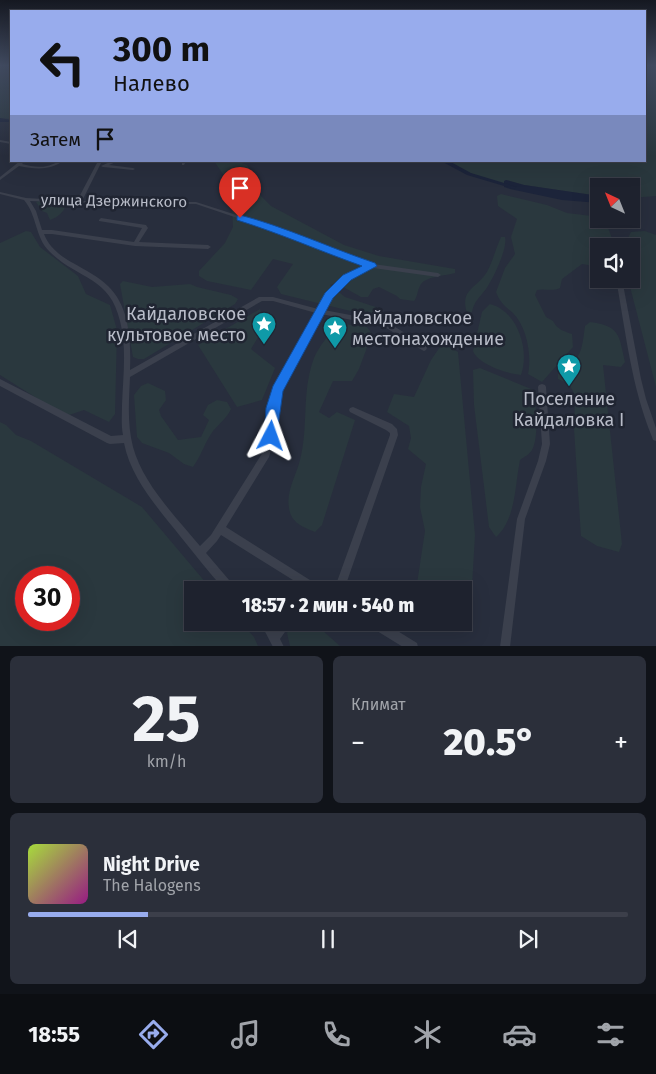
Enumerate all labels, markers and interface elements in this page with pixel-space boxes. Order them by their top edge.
text: 300 m [113,28,210,70]
icon: left [30,30,95,95]
text: Налево [113,70,190,97]
icon: arrive [91,125,119,153]
text: Затем [30,128,81,151]
pin [219,167,261,218]
icon: arrive [226,174,254,202]
north arrow [590,178,640,228]
map controls [590,178,640,288]
street label: улица Дзержинского [41,191,187,211]
button: sound [590,238,640,288]
place label: Кайдаловское культовое место [107,303,246,346]
place label: Кайдаловское местонахождение [352,307,504,350]
place icon: Кайдаловское культовое место [251,311,277,345]
place icon: Кайдаловское местонахождение [322,315,348,349]
place icon: Поселение Кайдаловка I [556,353,582,387]
place label: Поселение Кайдаловка I [514,388,624,431]
position arrow [244,409,296,461]
speed limit sign: 30 [15,566,80,631]
text: 18:57 · 2 мин · 540 m [242,594,414,617]
text: 25 [132,680,201,758]
text: Климат [351,695,406,714]
text: 20.5° [443,719,536,765]
text: − [351,726,365,759]
text: + [614,726,628,759]
text: km/h [147,752,186,771]
text: Night Drive [103,853,200,876]
text: The Halogens [103,876,201,895]
icon: previous [114,925,142,953]
icon: pause [314,925,342,953]
icon: next [514,925,542,953]
icon: directions [136,1017,171,1052]
icon: music [228,1017,263,1052]
icon: phone [319,1017,354,1052]
icon: climate [410,1017,445,1052]
icon: car [502,1017,537,1052]
icon: filters [593,1017,628,1052]
text: 18:55 [28,1021,80,1048]

